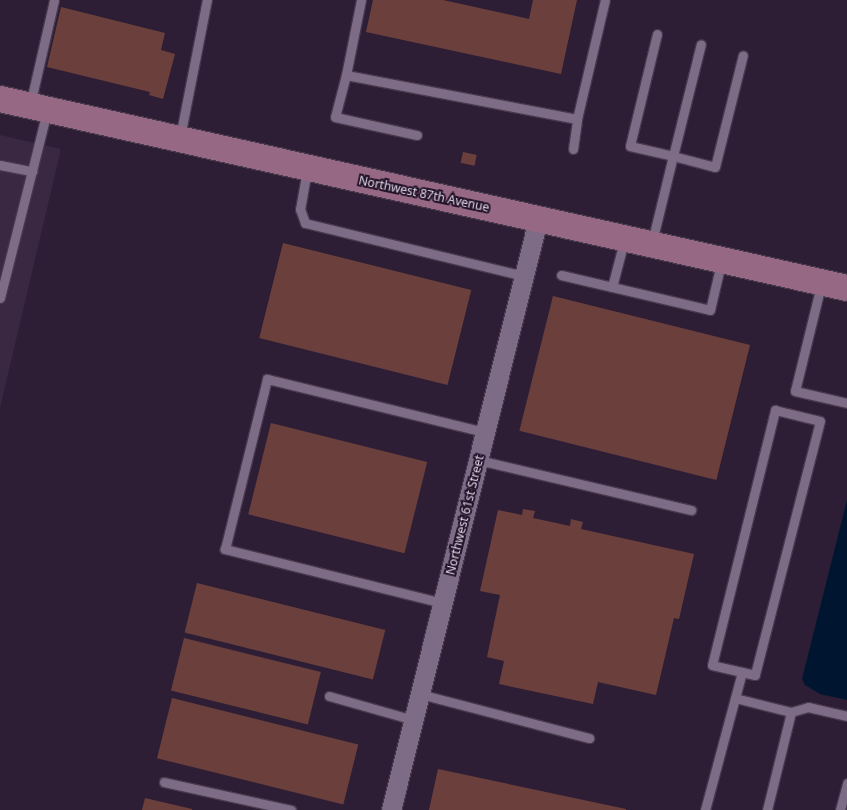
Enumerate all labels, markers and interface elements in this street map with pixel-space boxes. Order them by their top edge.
street label: Northwest 87th Avenue [357,173,491,215]
street label: Northwest 61st Street [443,454,487,576]

